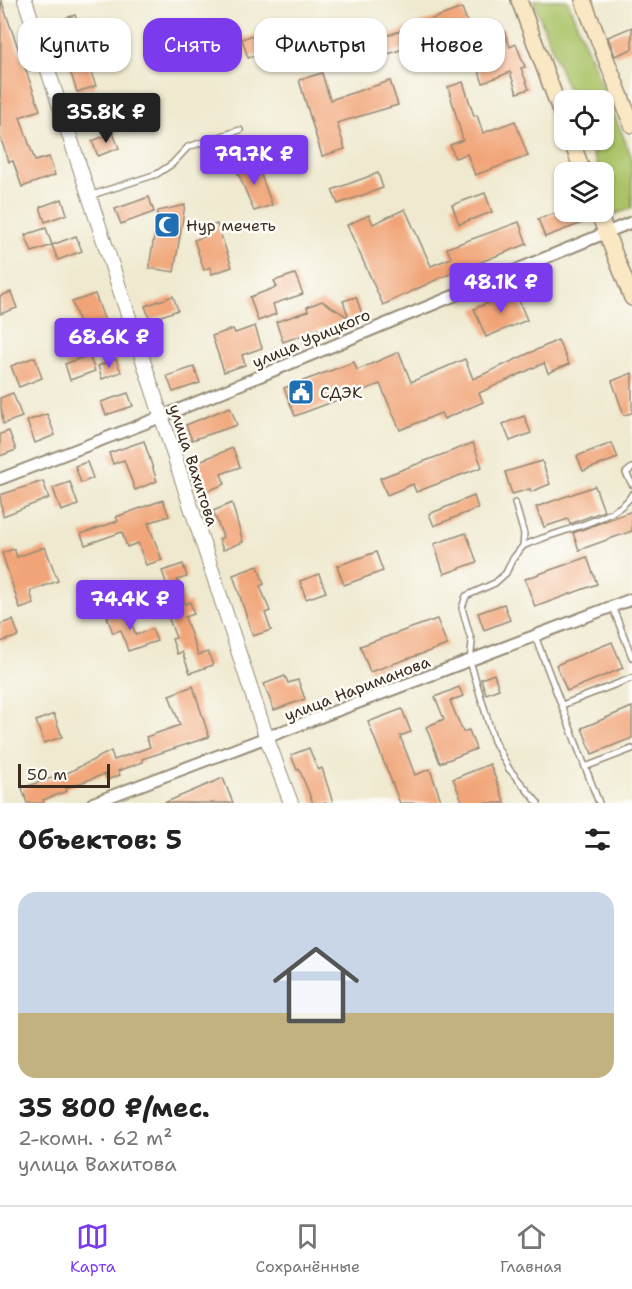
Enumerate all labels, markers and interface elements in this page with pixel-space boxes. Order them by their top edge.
chip: Купить [18,18,131,72]
chip: Снять [143,18,242,72]
chip: Фильтры [254,18,387,72]
chip: Новое [399,18,505,72]
map controls [554,90,614,222]
button: locate [554,90,614,150]
pin: 35.8K ₽ [51,93,161,144]
text: 35.8K ₽ [66,99,146,125]
pin: 79.7K ₽ [199,135,309,186]
text: 79.7K ₽ [214,141,294,167]
button: layers [554,162,614,222]
mosque icon: Нур мечеть [152,210,182,240]
place label: Нур мечеть [186,215,276,236]
pin: 48.1K ₽ [446,263,556,314]
text: 48.1K ₽ [464,269,538,295]
street label: улица Урицкого [249,304,373,373]
pin: 68.6K ₽ [54,318,164,369]
text: 68.6K ₽ [68,324,150,350]
public building icon: СДЭК [286,377,316,407]
place label: СДЭК [320,382,363,403]
street label: улица Вахитова [164,402,223,529]
pin: 74.4K ₽ [75,580,185,631]
text: 74.4K ₽ [90,586,170,612]
street label: улица Нариманова [281,651,433,726]
scale bar [18,761,110,788]
text: 50 m [27,764,67,785]
text: Объектов: 5 [18,822,182,857]
icon: filters [581,823,614,856]
icon: home [262,931,370,1039]
text: 35 800 ₽/мес. [18,1090,210,1125]
text: 2-комн. · 62 m² [18,1125,172,1151]
text: улица Вахитова [18,1151,177,1177]
tab: Карта [70,1220,116,1277]
tab: Сохранённые [256,1220,360,1277]
tab: Главная [500,1220,562,1277]

